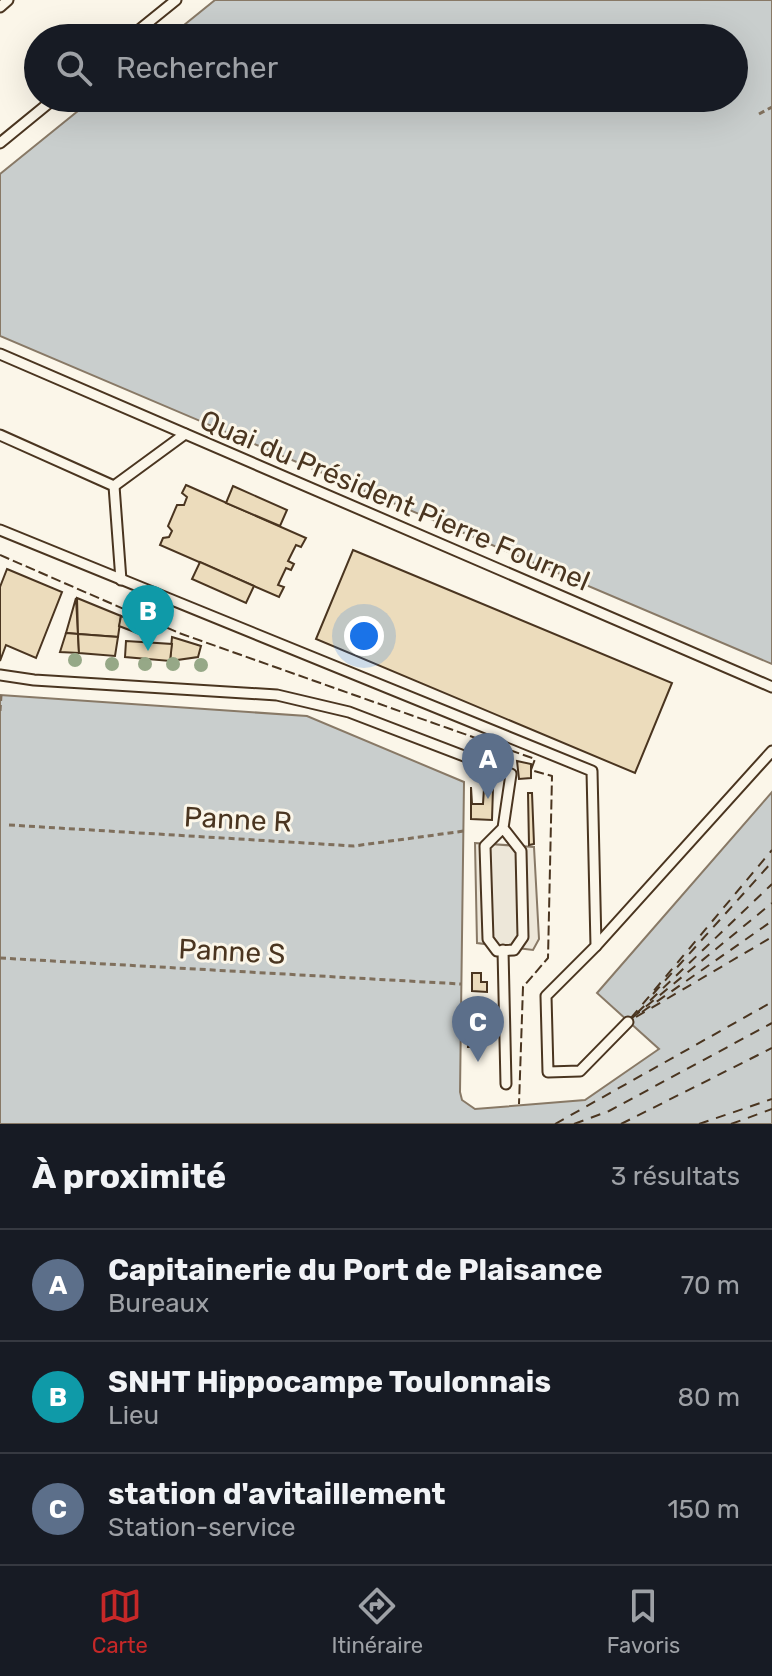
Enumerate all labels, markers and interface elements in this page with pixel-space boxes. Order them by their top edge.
search box [24,24,748,112]
icon: search [52,46,96,90]
text: Rechercher [116,50,278,86]
street label: Quai du Président Pierre Fournel [195,403,595,598]
pin: B [122,585,174,651]
your location [344,616,384,656]
pin: A [462,733,514,799]
street label: Panne R [183,800,293,839]
street label: Panne S [178,932,286,971]
pin: C [452,996,504,1062]
text: À proximité [32,1156,226,1197]
text: 3 résultats [611,1161,740,1192]
text: Capitainerie du Port de Plaisance [108,1252,602,1288]
text: A [49,1270,67,1301]
text: 70 m [681,1270,740,1301]
text: Bureaux [108,1288,209,1319]
text: SNHT Hippocampe Toulonnais [108,1364,551,1400]
text: B [49,1382,67,1413]
text: 80 m [677,1382,740,1413]
text: Lieu [108,1400,159,1431]
text: station d'avitaillement [108,1476,446,1512]
text: C [49,1494,67,1525]
text: 150 m [667,1494,740,1525]
text: Station-service [108,1512,296,1543]
tab: Carte [92,1584,148,1659]
tab: Itinéraire [331,1584,423,1659]
tab: Favoris [607,1584,680,1659]

